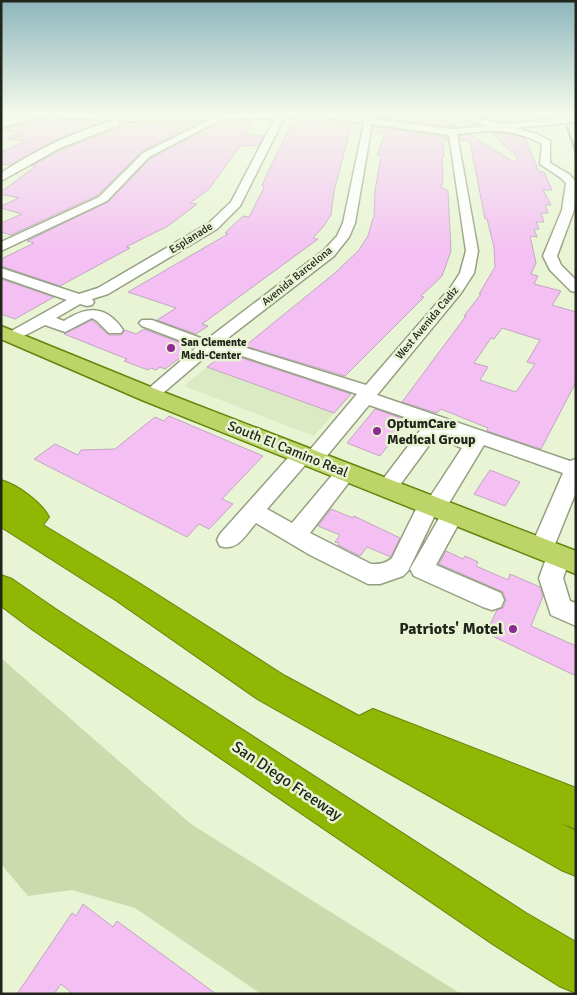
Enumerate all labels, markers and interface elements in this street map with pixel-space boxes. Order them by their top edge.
street label: Esplanade [167,220,215,256]
street label: Avenida Barcelona [259,243,335,308]
street label: West Avenida Cadiz [393,284,461,362]
place label: San Clemente Medi-Center [181,336,247,362]
marker: San Clemente Medi-Center [165,342,177,354]
place label: OptumCare Medical Group [387,415,476,448]
street label: South El Camino Real [225,417,351,481]
marker: OptumCare Medical Group [371,425,383,437]
place label: Patriots' Motel [399,619,503,639]
marker: Patriots' Motel [507,623,519,635]
street label: San Diego Freeway [228,737,346,825]

